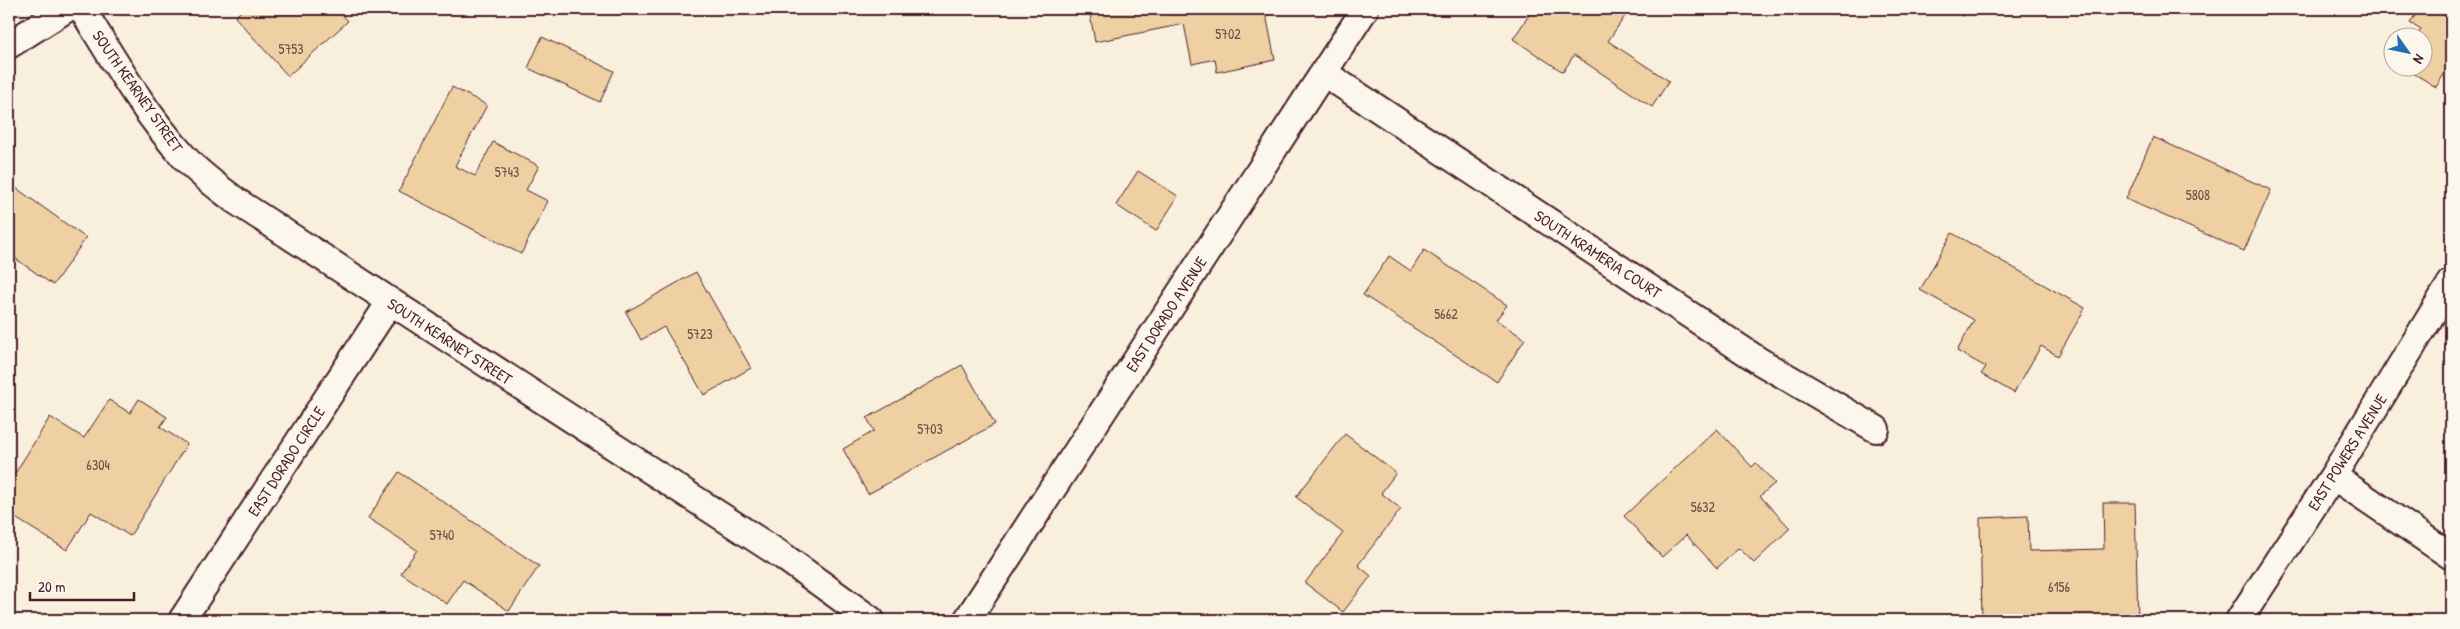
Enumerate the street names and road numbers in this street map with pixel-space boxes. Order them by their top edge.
street label: SOUTH KEARNEY STREET [88,26,189,157]
street label: SOUTH KRAMERIA COURT [1530,205,1666,304]
street label: EAST DORADO AVENUE [1120,252,1212,376]
street label: SOUTH KEARNEY STREET [384,292,517,390]
street label: EAST POWERS AVENUE [2302,390,2392,514]
street label: EAST DORADO CIRCLE [242,402,330,520]

